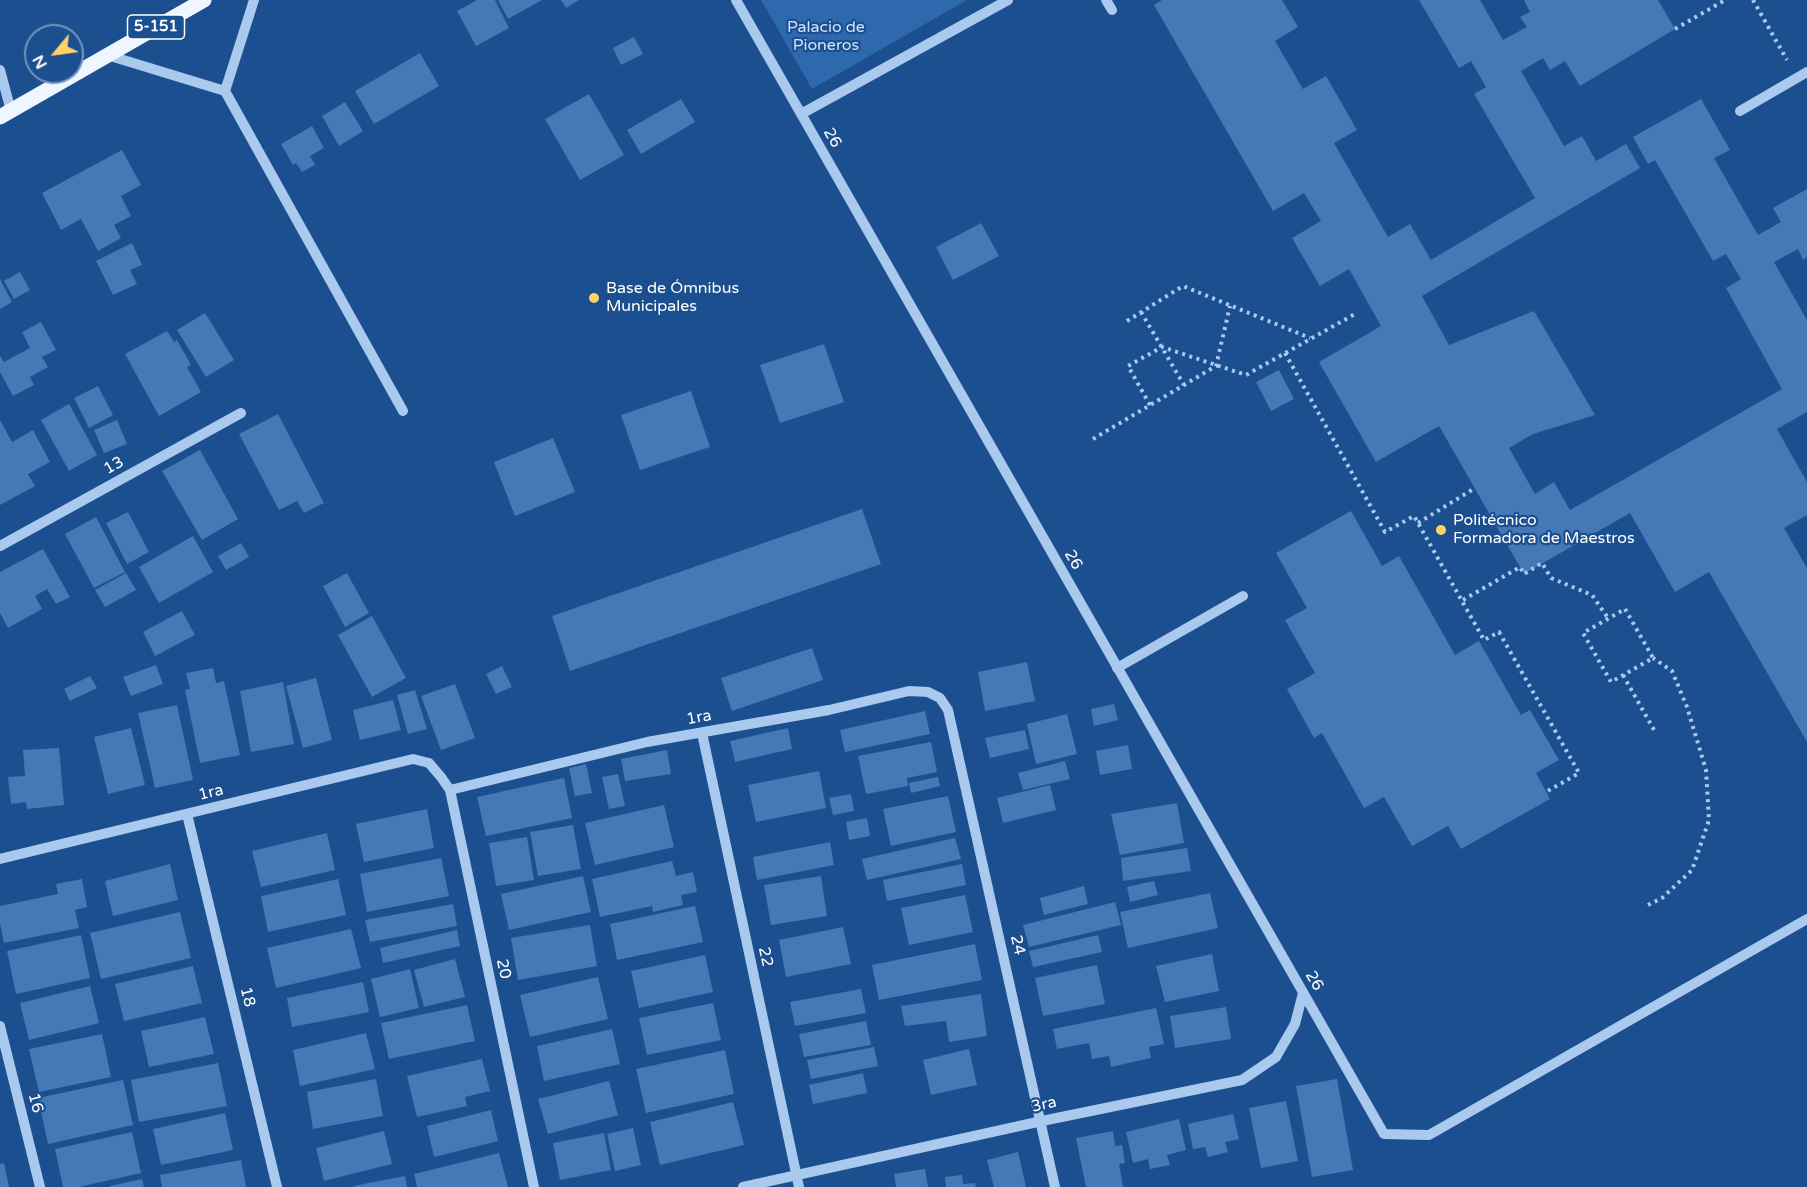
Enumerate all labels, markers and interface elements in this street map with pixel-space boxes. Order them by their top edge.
road number: 5-151 [128,15,184,39]
park label: Palacio de Pioneros [787,18,865,56]
north arrow [24,24,84,84]
text: N [28,51,52,72]
street label: 26 [819,124,845,152]
place label: Base de Ómnibus Municipales [606,279,739,317]
marker: Base de Ómnibus Municipales [587,291,601,305]
street label: 13 [101,453,127,479]
place label: Politécnico Formadora de Maestros [1453,511,1635,549]
marker: Politécnico Formadora de Maestros [1434,523,1448,537]
street label: 26 [1060,546,1086,574]
street label: 1ra [685,706,713,730]
street label: 1ra [196,781,226,805]
street label: 24 [1005,933,1029,957]
street label: 22 [754,945,776,969]
street label: 20 [492,957,514,981]
street label: 26 [1301,967,1327,995]
street label: 18 [235,985,259,1009]
street label: 16 [23,1091,47,1115]
street label: 3ra [1030,1093,1058,1117]

